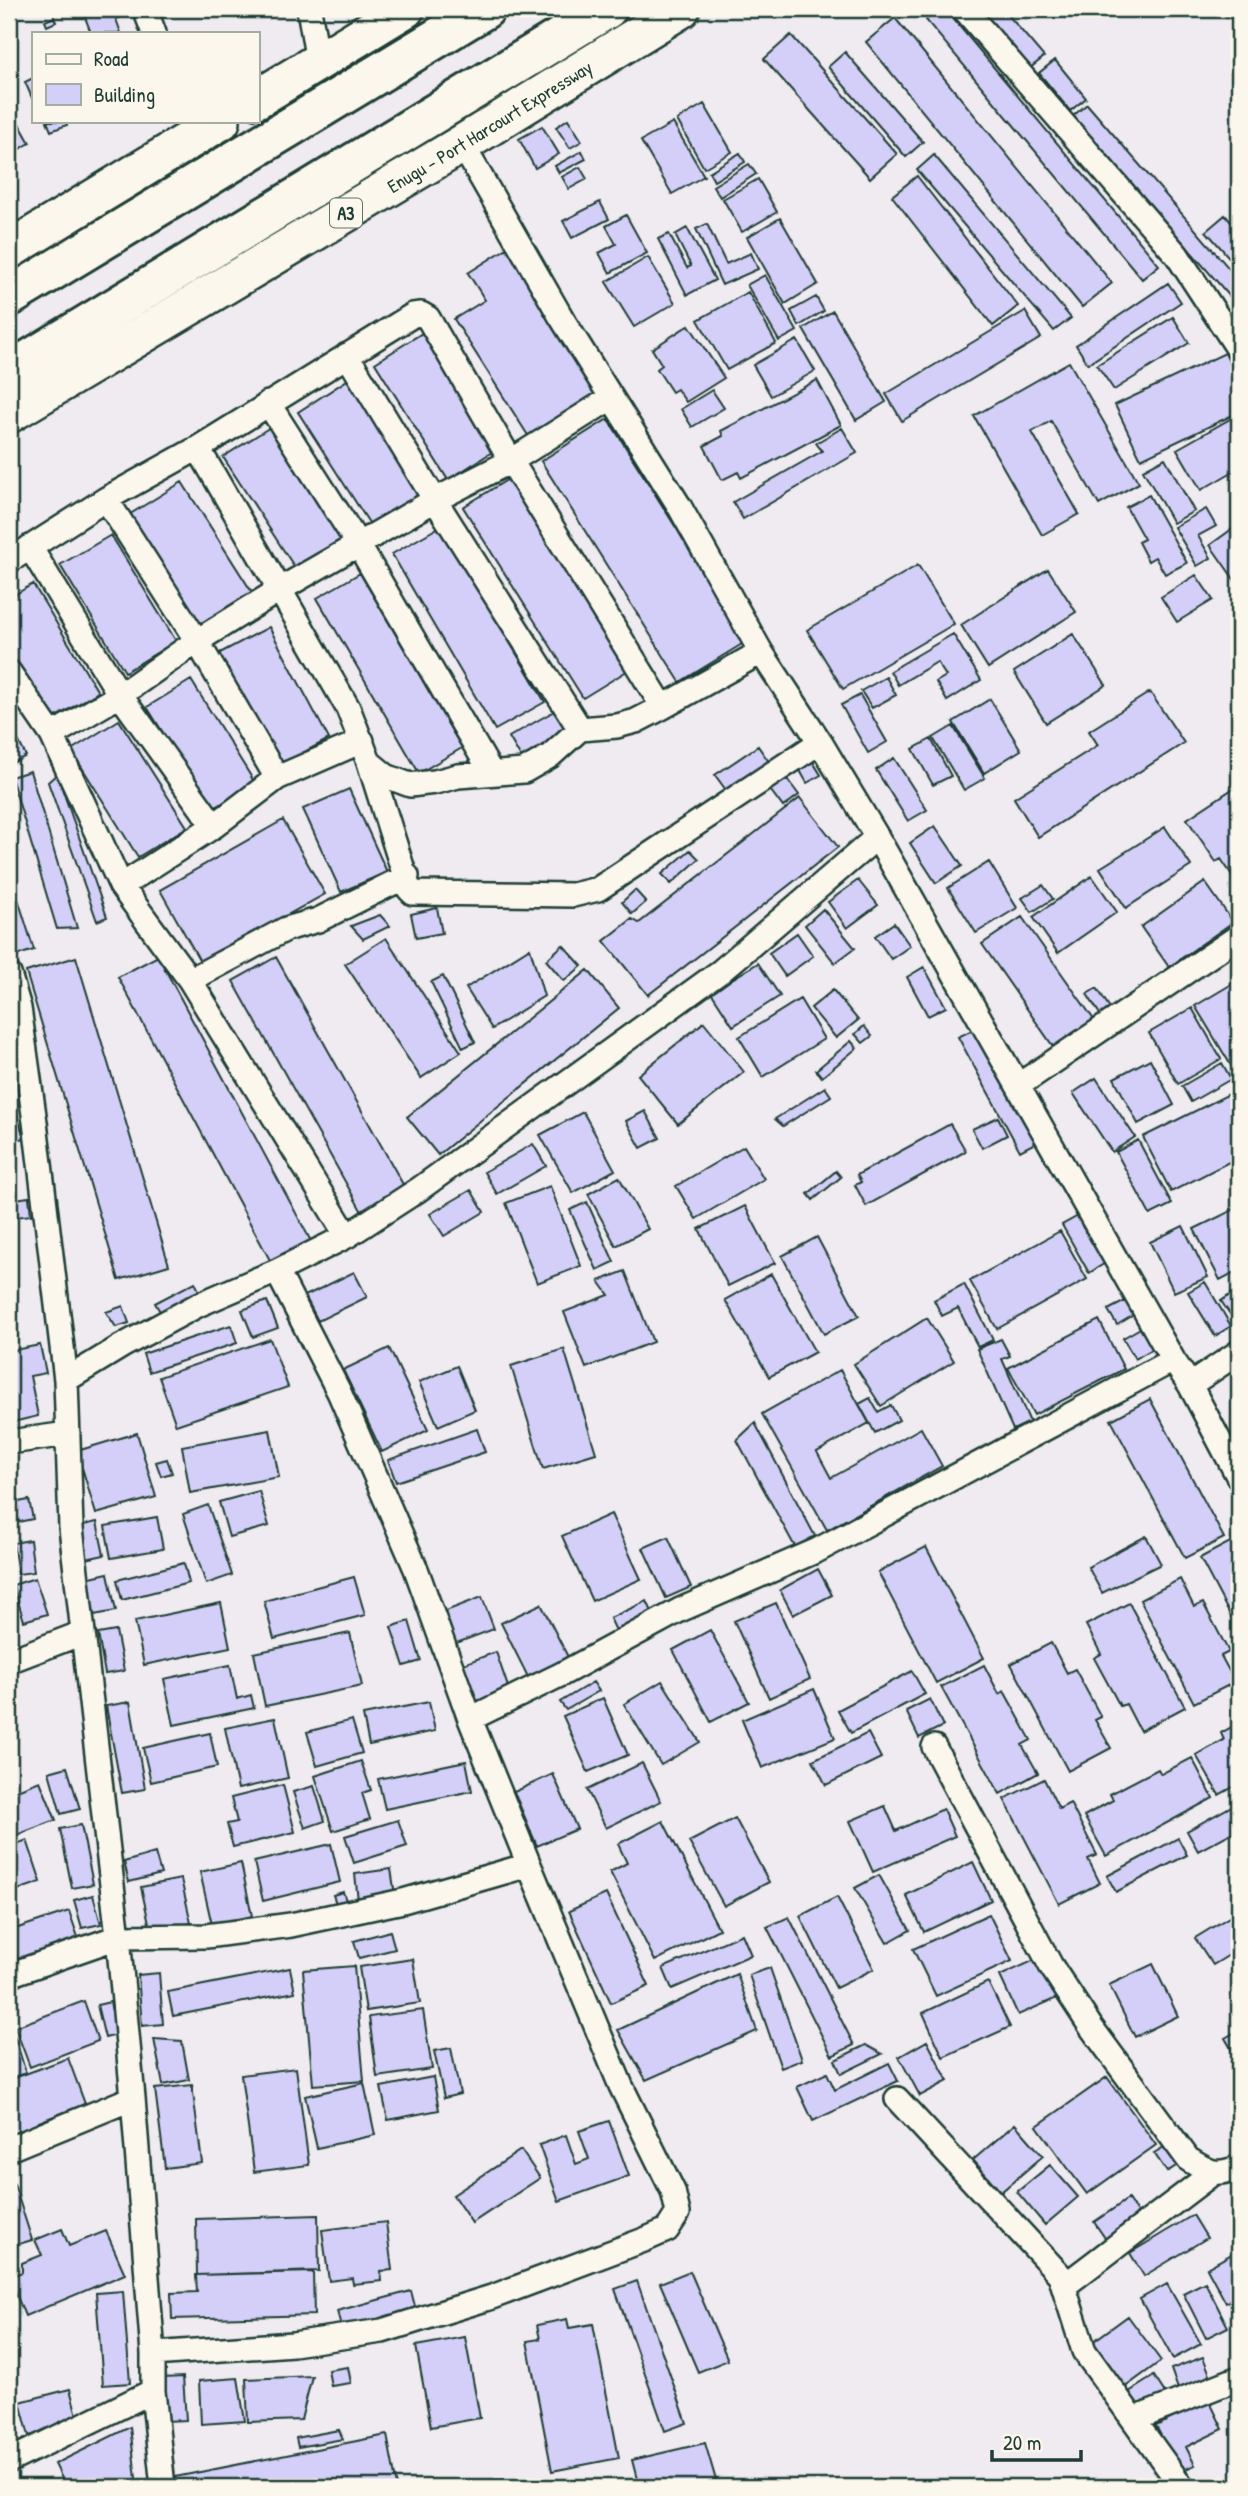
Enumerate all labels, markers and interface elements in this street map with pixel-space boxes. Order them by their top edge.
legend [32,32,259,122]
text: Road [94,44,128,73]
street label: Enugu - Port Harcourt Expressway [382,54,597,199]
text: Building [94,80,155,109]
road number: A3 [330,198,362,228]
scale bar [992,2419,1082,2463]
text: 20 m [1003,2428,1041,2457]

